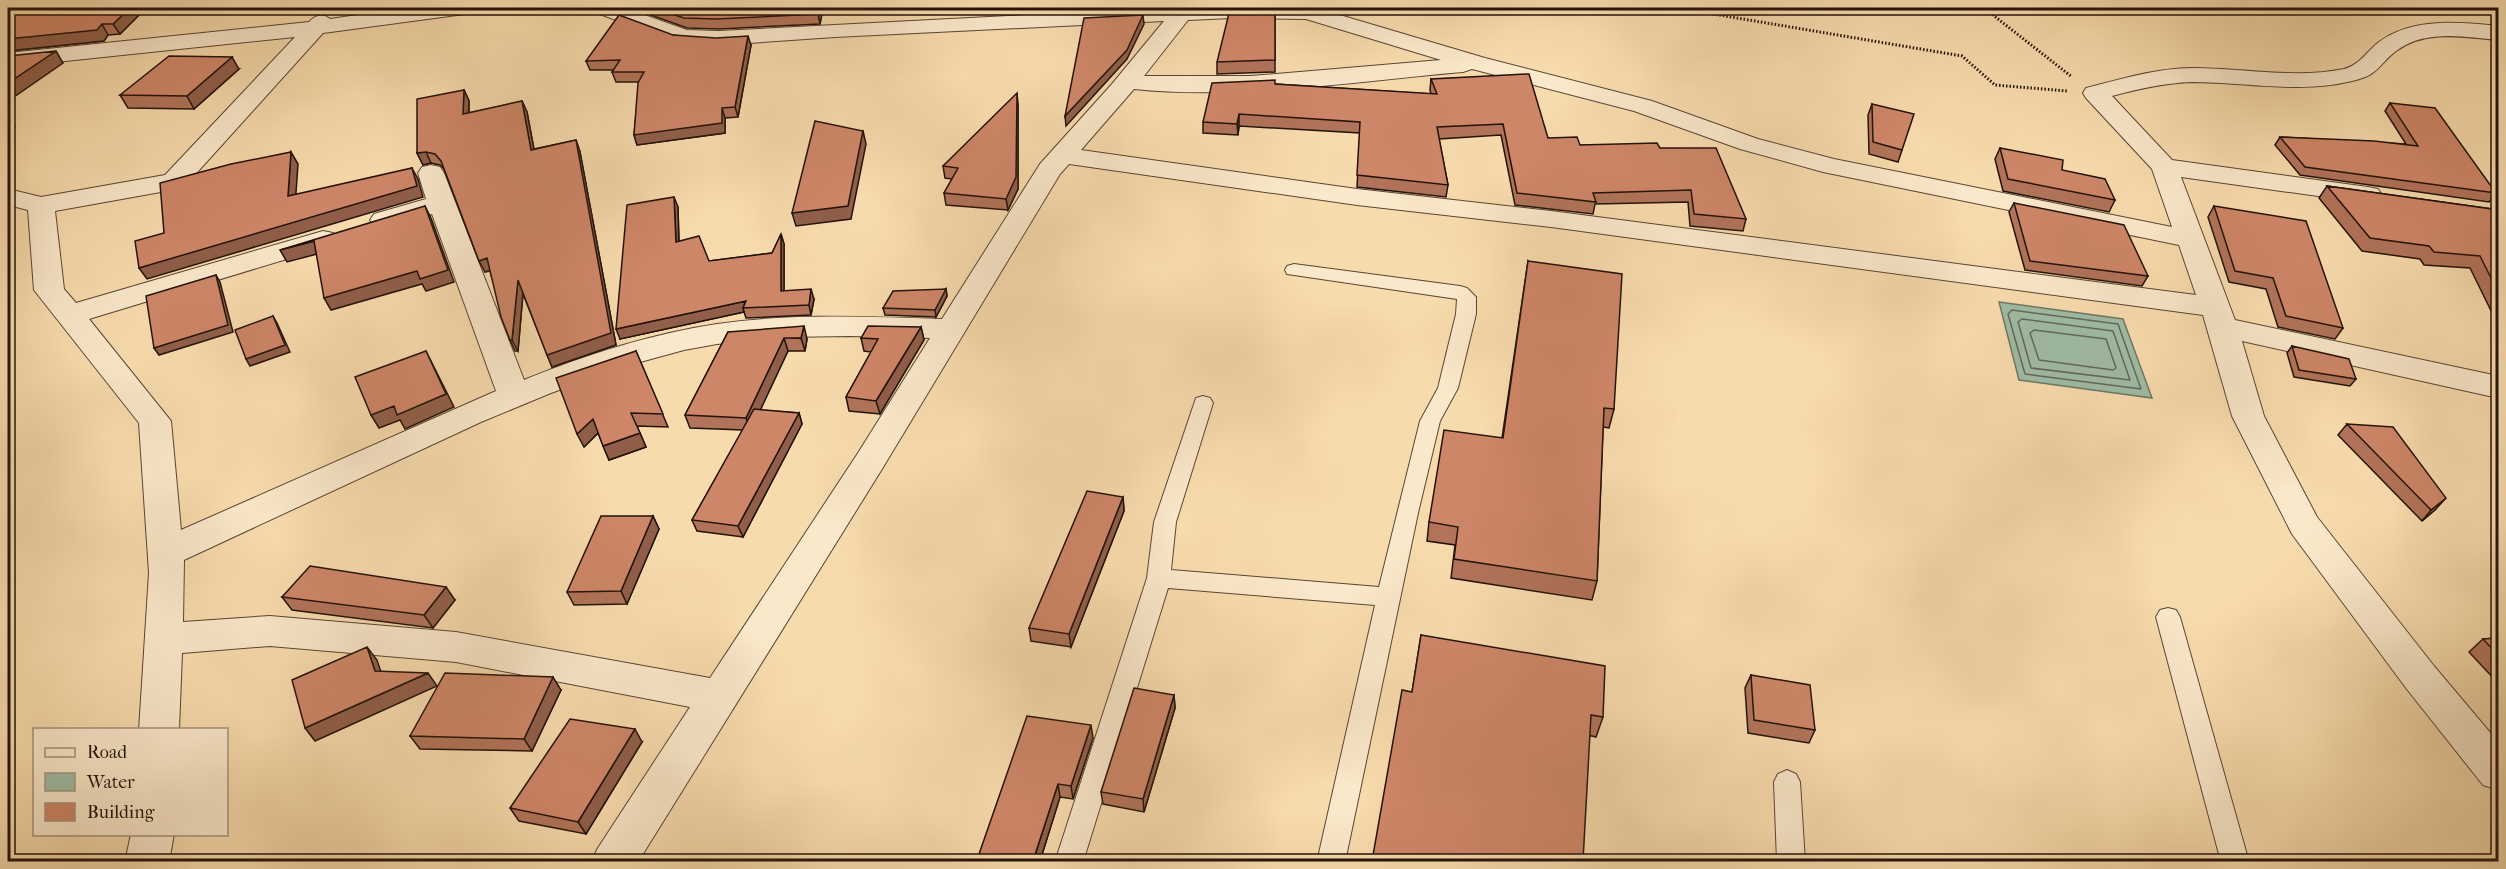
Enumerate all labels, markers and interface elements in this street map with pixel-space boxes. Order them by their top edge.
legend [33,728,228,836]
text: Road [87,742,127,763]
text: Water [86,772,135,793]
text: Building [87,802,155,823]

